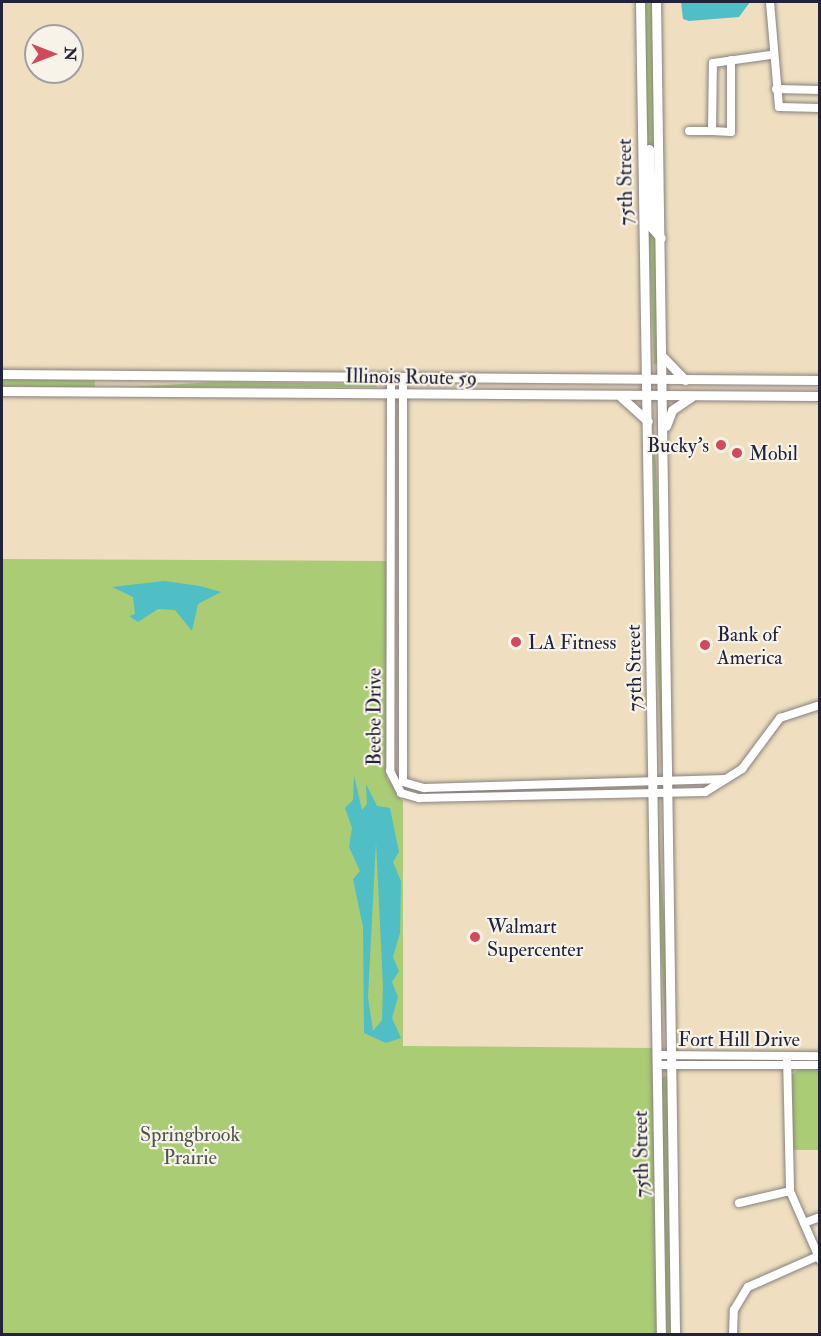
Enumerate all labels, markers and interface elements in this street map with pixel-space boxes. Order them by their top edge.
north arrow [24,24,84,84]
text: N [60,47,80,61]
street label: 75th Street [612,138,638,226]
street label: Illinois Route 59 [345,364,477,390]
place label: Bucky's [647,433,709,457]
marker: Bucky's [714,438,728,452]
place label: Mobil [749,441,798,465]
marker: Mobil [730,446,744,460]
place label: Bank of America [717,622,782,669]
street label: 75th Street [621,624,647,712]
place label: LA Fitness [528,630,616,654]
marker: LA Fitness [509,635,523,649]
marker: Bank of America [698,638,712,652]
street label: Beebe Drive [362,668,386,766]
place label: Walmart Supercenter [487,914,583,961]
marker: Walmart Supercenter [468,930,482,944]
street label: Fort Hill Drive [678,1027,800,1051]
street label: 75th Street [628,1110,654,1198]
park label: Springbrook Prairie [140,1123,240,1170]

